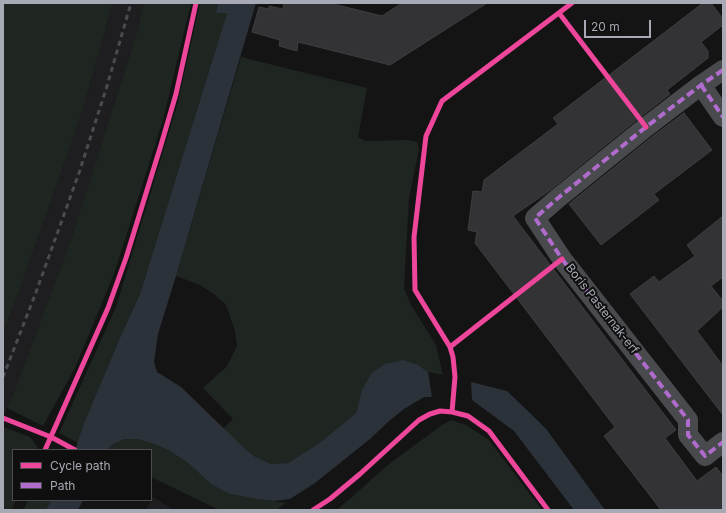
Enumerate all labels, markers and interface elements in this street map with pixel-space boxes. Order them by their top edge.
scale bar [586,12,653,38]
text: 20 m [591,19,620,34]
street label: Boris Pasternak-erf [562,261,642,357]
legend [12,449,152,501]
text: Cycle path [50,458,111,473]
text: Path [50,478,75,493]

